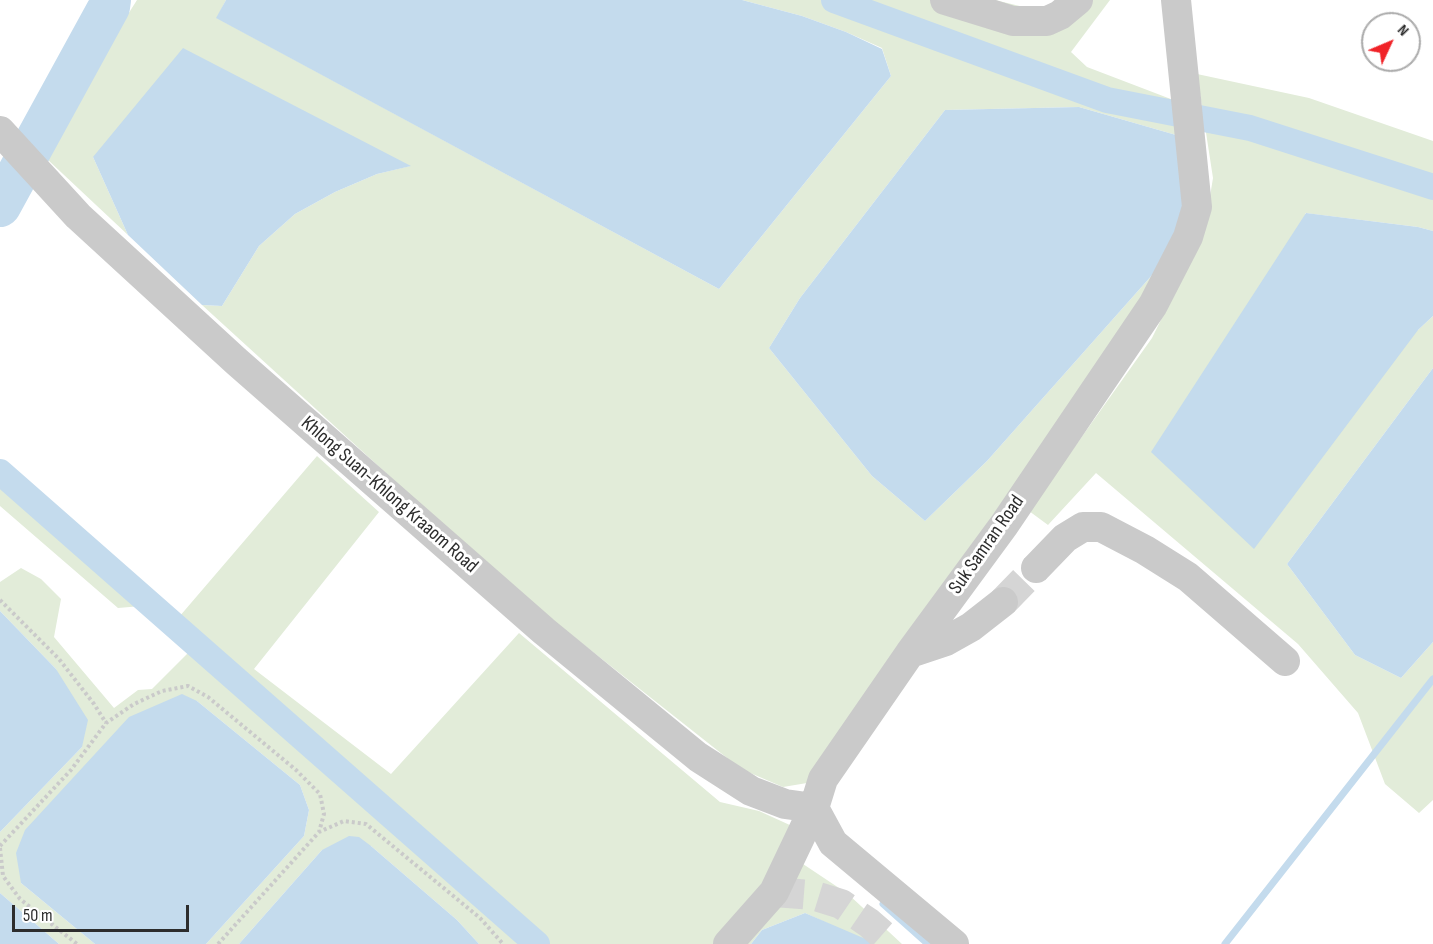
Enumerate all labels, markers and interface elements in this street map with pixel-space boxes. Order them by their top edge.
north arrow [1361,12,1421,72]
text: N [1393,21,1413,40]
street label: Khlong Suan-Khlong Kraaom Road [296,412,482,578]
street label: Suk Samran Road [944,491,1030,599]
scale bar [15,893,192,931]
text: 50 m [23,905,53,926]

